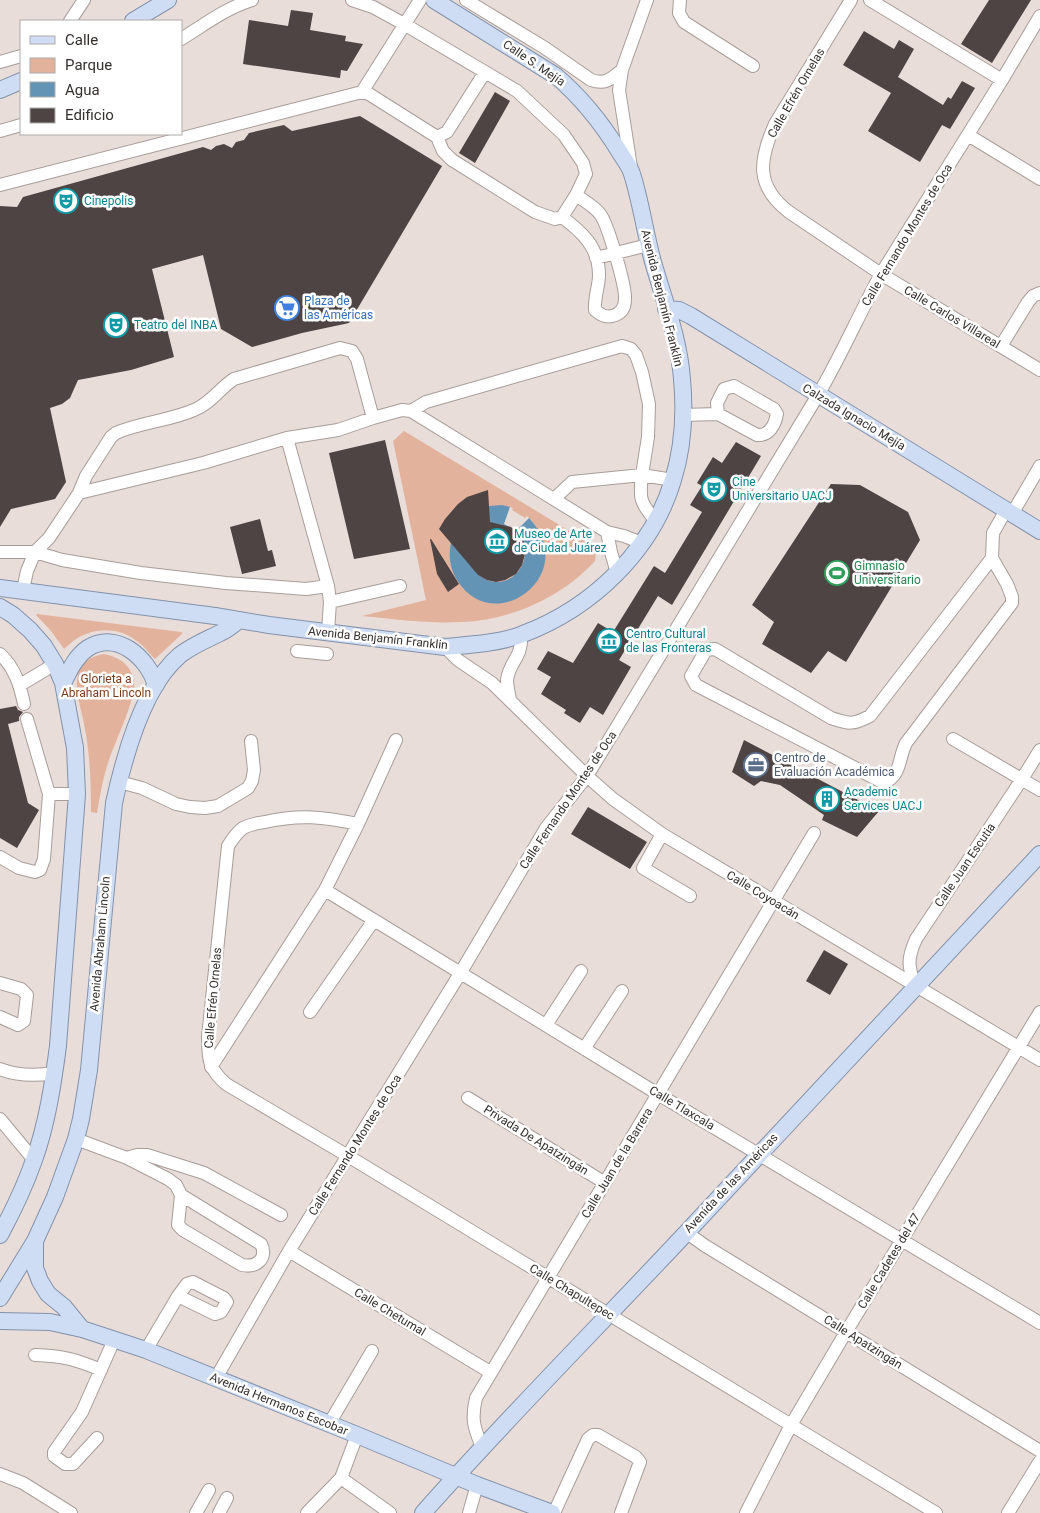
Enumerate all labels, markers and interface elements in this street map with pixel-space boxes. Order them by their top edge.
legend [20,20,182,135]
text: Calle [65,31,98,49]
street label: Calle S. Mejía [500,37,568,89]
street label: Calle Efrén Ornelas [765,46,827,140]
text: Parque [65,56,112,74]
text: Agua [65,81,100,99]
text: Edificio [65,106,114,124]
street label: Calle Fernando Montes de Oca [859,161,955,309]
theatre icon: Cinepolis [53,188,79,214]
place label: Cinepolis [84,194,133,208]
street label: Avenida Benjamín Franklin [638,228,686,368]
street label: Calle Carlos Villareal [901,283,1003,351]
place label: Plaza de las Américas [304,294,373,322]
supermarket icon: Plaza de las Américas [274,295,300,321]
theatre icon: Teatro del INBA [103,312,129,338]
place label: Teatro del INBA [134,318,217,332]
street label: Calzada Ignacio Mejía [800,381,908,453]
place label: Cine Universitario UACJ [732,475,832,503]
theatre icon: Cine Universitario UACJ [701,476,727,502]
place label: Museo de Arte de Ciudad Juárez [514,527,607,555]
museum icon: Museo de Arte de Ciudad Juárez [484,528,510,554]
place label: Gimnasio Universitario [854,559,921,587]
sports icon: Gimnasio Universitario [824,560,850,586]
street label: Avenida Benjamín Franklin [307,624,449,652]
place label: Centro Cultural de las Fronteras [626,627,711,655]
museum icon: Centro Cultural de las Fronteras [596,628,622,654]
park label: Glorieta a Abraham Lincoln [61,672,151,700]
street label: Calle Fernando Montes de Oca [517,728,619,872]
place label: Centro de Evaluación Académica [774,751,895,779]
office icon: Centro de Evaluación Académica [743,752,769,778]
place label: Academic Services UACJ [844,785,922,813]
building icon: Academic Services UACJ [814,786,840,812]
street label: Calle Juan Escutia [932,820,998,910]
street label: Calle Coyoacán [724,868,802,922]
street label: Avenida Abraham Lincoln [87,876,113,1012]
street label: Calle Efrén Ornelas [202,947,224,1049]
street label: Calle Fernando Montes de Oca [306,1072,404,1218]
street label: Calle Tlaxcala [647,1083,717,1133]
street label: Privada De Apatzingán [481,1102,591,1178]
street label: Calle Juan de la Barrera [579,1105,655,1221]
street label: Avenida de las Américas [681,1130,781,1236]
street label: Calle Cadetes del 47 [855,1210,923,1311]
street label: Calle Chapultepec [527,1261,617,1323]
street label: Calle Chetumal [352,1285,428,1339]
street label: Calle Apatzingán [821,1312,905,1372]
street label: Avenida Hermanos Escobar [208,1370,350,1438]

